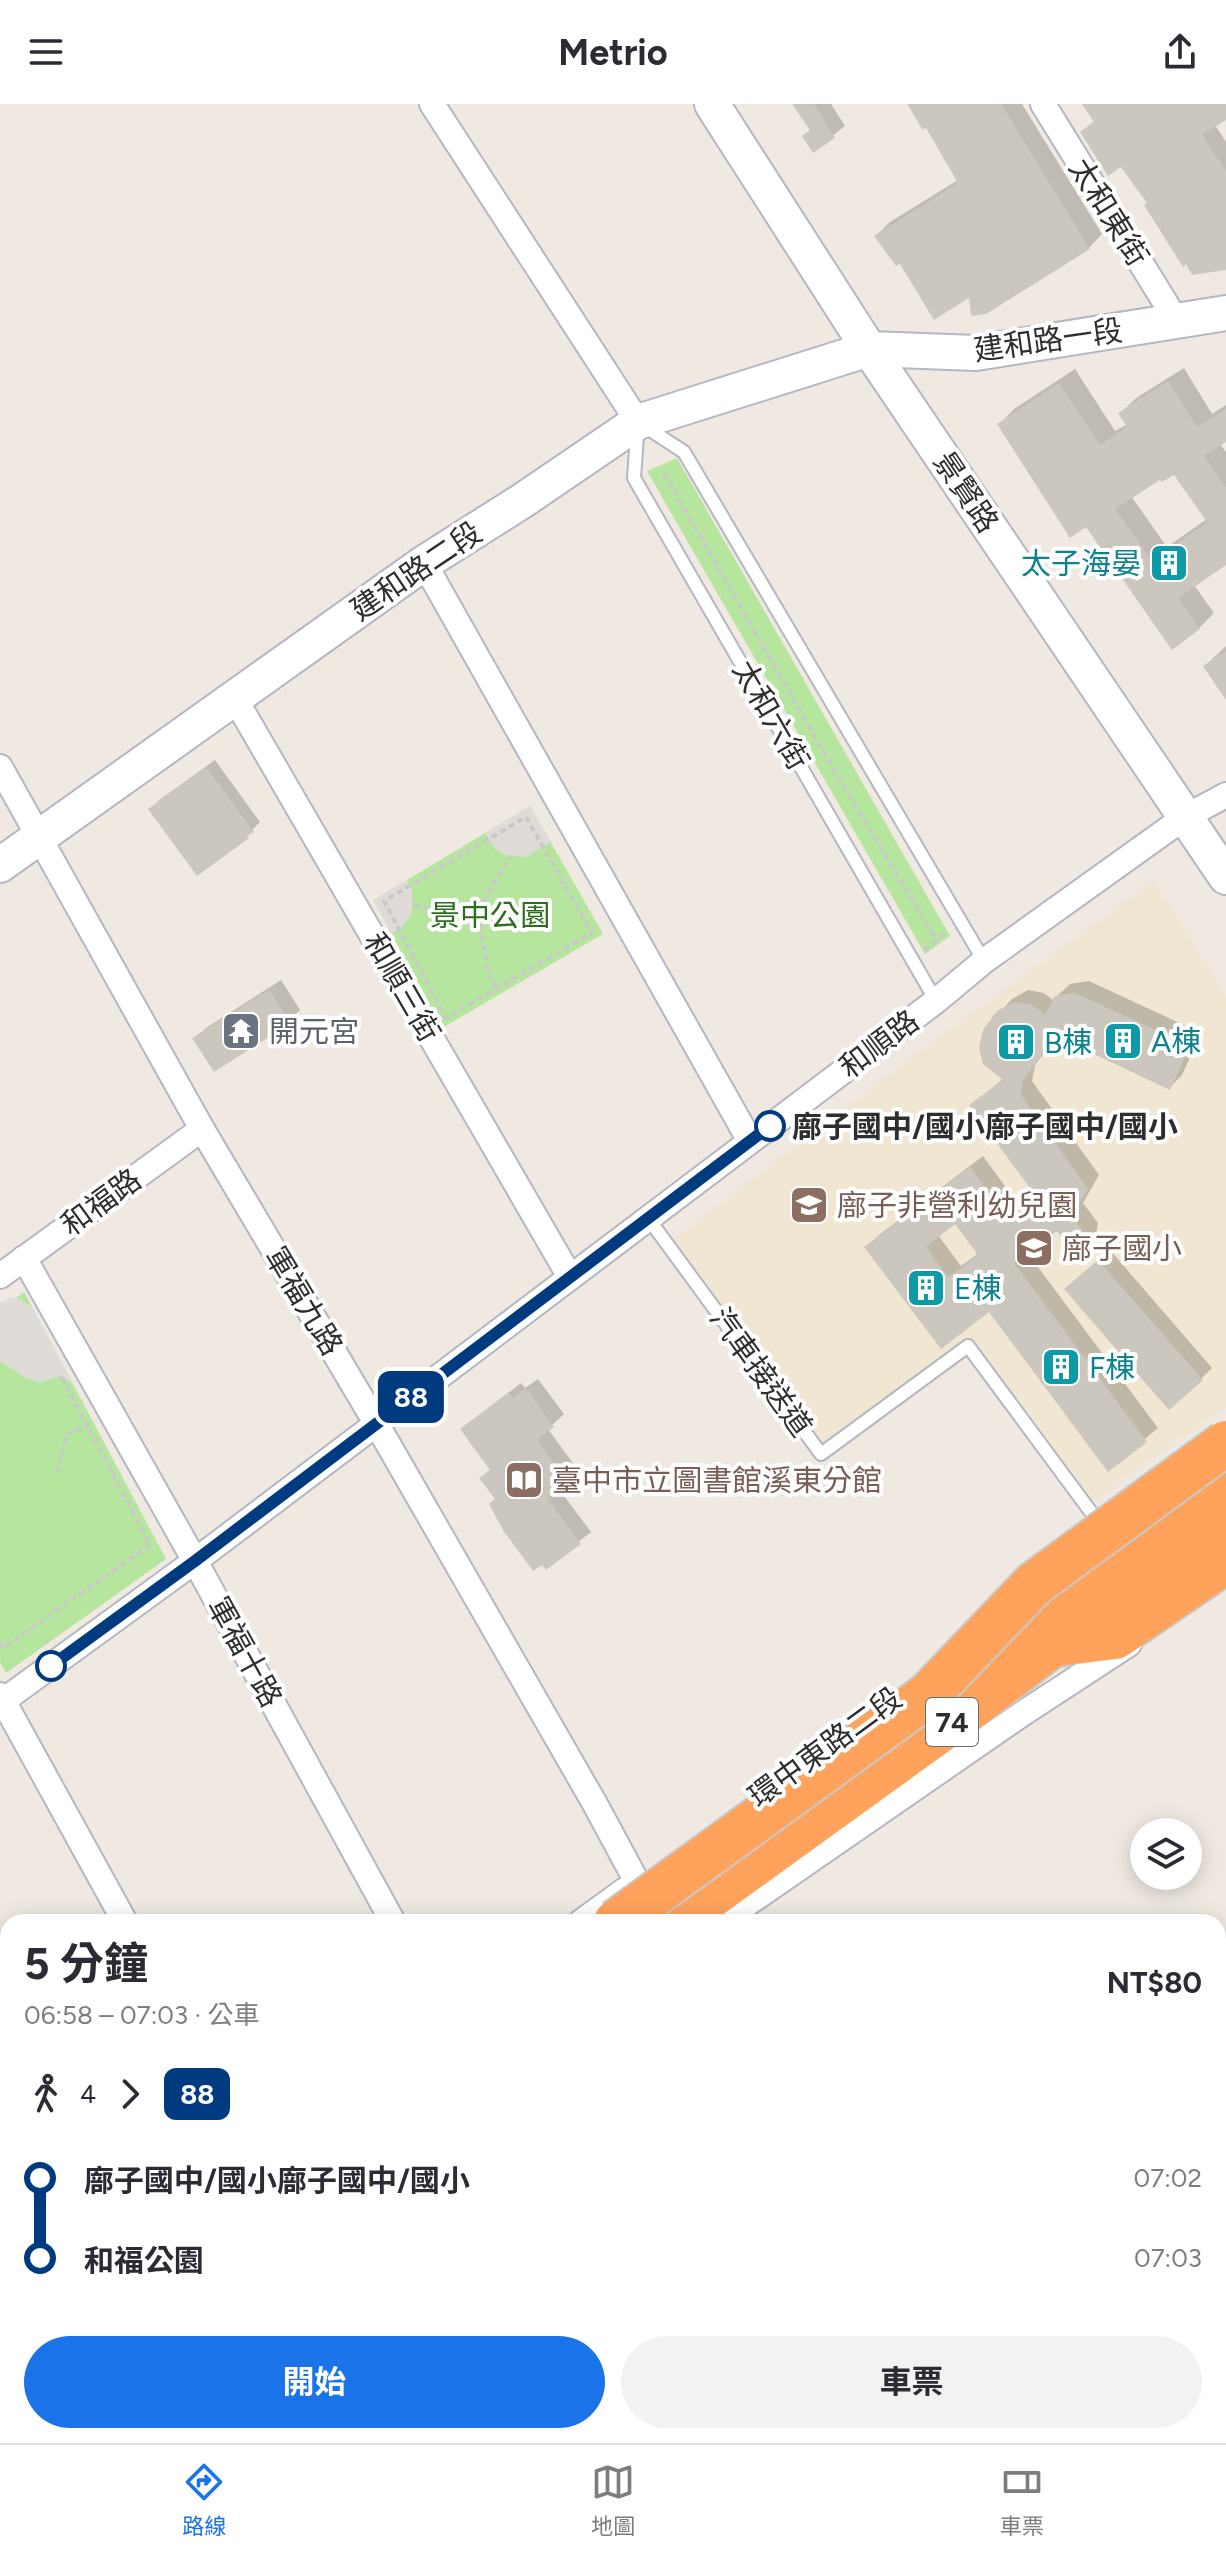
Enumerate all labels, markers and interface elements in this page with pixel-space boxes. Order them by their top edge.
icon: menu [24,30,68,74]
icon: share [1158,30,1202,74]
text: Metrio [558,31,668,74]
street label: 太和東街 [1062,151,1156,273]
street label: 建和路一段 [971,311,1125,369]
street label: 景賢路 [925,444,1007,540]
street label: 建和路二段 [343,514,489,628]
building icon: 太子海晏 [1148,542,1190,584]
place label: 太子海晏 [1021,545,1141,582]
street label: 太和六街 [725,654,817,776]
park label: 景中公園 [430,897,550,934]
street label: 和順三街 [356,926,448,1048]
street label: 和順路 [832,1002,926,1086]
temple icon: 開元宮 [220,1010,262,1052]
place label: 開元宮 [269,1013,359,1050]
building icon: A棟 [1102,1020,1144,1062]
building icon: B棟 [995,1021,1037,1063]
place label: A棟 [1151,1023,1201,1060]
place label: B棟 [1044,1024,1092,1061]
place label: 廍子國中/國小廍子國中/國小 [792,1108,1178,1145]
marker: 廍子國中/國小廍子國中/國小 [755,1111,785,1141]
street label: 和福路 [54,1161,148,1243]
school or university icon: 廍子非營利幼兒園 [788,1184,830,1226]
place label: 廍子非營利幼兒園 [837,1187,1077,1224]
school or university icon: 廍子國小 [1013,1227,1055,1269]
place label: 廍子國小 [1062,1230,1182,1267]
street label: 軍福九路 [257,1240,351,1362]
building icon: E棟 [905,1267,947,1309]
place label: E棟 [954,1270,1002,1307]
street label: 汽車接送道 [702,1300,820,1444]
building icon: F棟 [1040,1346,1082,1388]
place label: F棟 [1089,1349,1135,1386]
line badge: 88 [375,1371,447,1423]
text: 88 [394,1380,428,1414]
library icon: 臺中市立圖書館溪東分館 [503,1459,545,1501]
place label: 臺中市立圖書館溪東分館 [552,1462,882,1499]
street label: 軍福十路 [200,1591,290,1713]
unlabelled marker [36,1651,66,1681]
street label: 環中東路二段 [741,1679,909,1815]
road number: 74 [926,1698,978,1746]
map controls [1130,1818,1202,1890]
button: layers [1130,1818,1202,1890]
text: 5 分鐘 [24,1937,148,1990]
text: NT$80 [1107,1964,1202,2001]
text: 06:58 – 07:03 · 公車 [24,1999,259,2031]
icon: walk [24,2072,68,2116]
icon: forward [108,2072,152,2116]
text: 88 [180,2077,214,2111]
text: 4 [80,2078,96,2110]
text: 廍子國中/國小廍子國中/國小 [84,2162,470,2199]
text: 07:02 [1134,2162,1202,2194]
text: 和福公園 [84,2242,204,2279]
text: 07:03 [1134,2242,1202,2274]
button: 開始 [24,2336,605,2428]
button: 車票 [621,2336,1202,2428]
tab: 路線 [182,2460,226,2540]
tab: 地圖 [591,2460,635,2540]
tab: 車票 [1000,2460,1044,2540]

